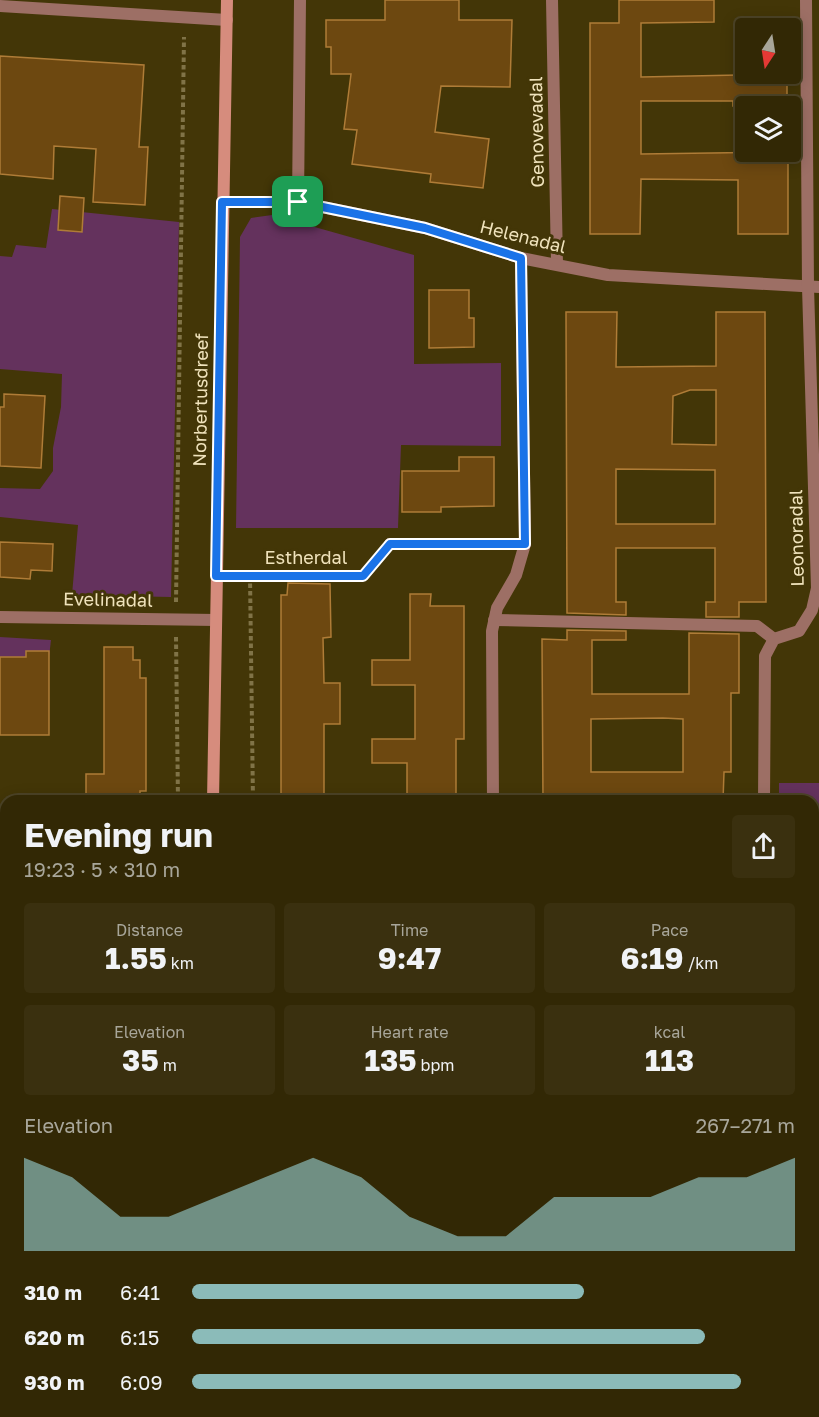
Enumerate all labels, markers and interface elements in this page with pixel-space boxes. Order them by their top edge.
north arrow [735,18,801,84]
map controls [735,18,801,162]
street label: Genovevadal [524,76,548,188]
button: layers [735,96,801,162]
pin [272,176,323,227]
icon: arrive [281,185,314,218]
street label: Helenadal [478,215,569,257]
street label: Norbertusdreef [188,333,212,467]
street label: Leonoradal [784,489,808,587]
street label: Estherdal [264,546,348,568]
street label: Evelinadal [63,587,153,611]
text: Evening run [24,815,213,854]
button: share [732,815,795,878]
text: 19:23 · 5 × 310 m [24,857,180,881]
text: Distance [116,920,183,940]
text: Time [391,920,428,940]
text: Pace [651,920,688,940]
text: 1.55 [105,940,167,976]
text: 9:47 [378,940,441,976]
text: 6:19 [620,940,684,976]
text: km [167,953,194,973]
text: /km [684,953,719,973]
text: Elevation [114,1022,185,1042]
text: Heart rate [370,1022,449,1042]
text: kcal [654,1022,685,1042]
text: 35 [122,1042,159,1078]
text: 135 [365,1042,417,1078]
text: 113 [645,1042,694,1078]
text: m [159,1055,177,1075]
text: bpm [417,1055,454,1075]
text: Elevation [24,1113,113,1137]
text: 267–271 m [696,1113,795,1137]
text: 310 m [24,1280,82,1304]
text: 6:41 [120,1280,160,1304]
text: 620 m [24,1325,84,1349]
text: 6:15 [120,1325,159,1349]
text: 930 m [24,1370,84,1394]
text: 6:09 [120,1370,163,1394]

